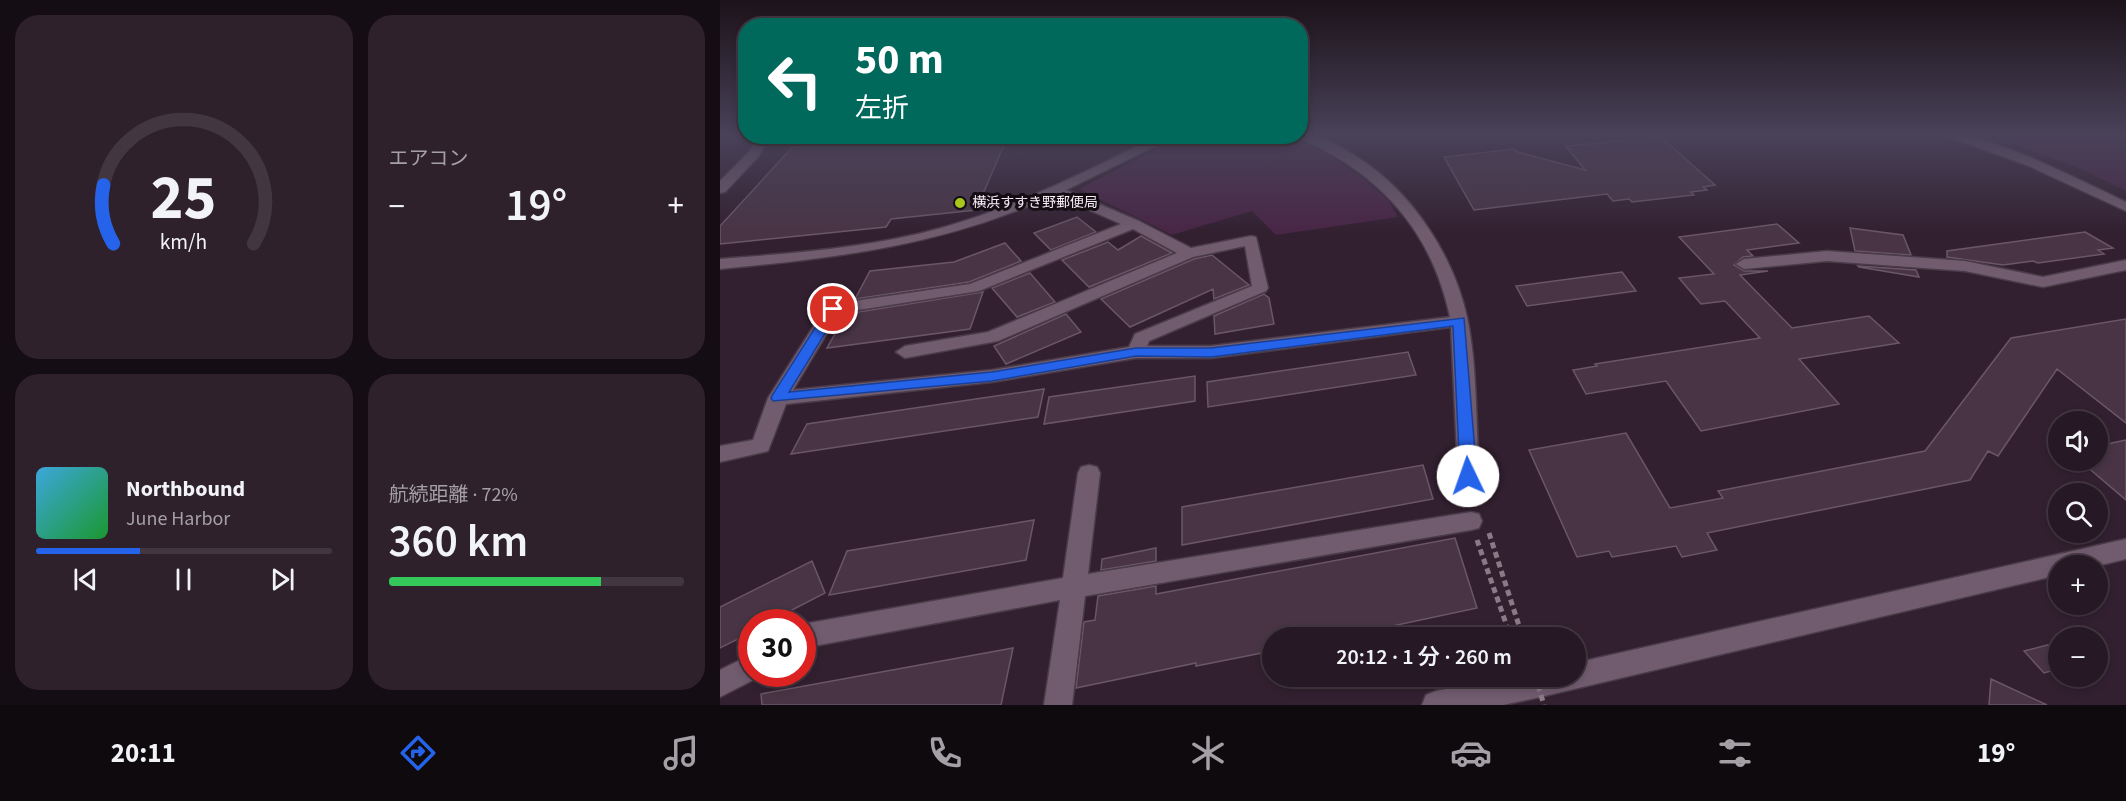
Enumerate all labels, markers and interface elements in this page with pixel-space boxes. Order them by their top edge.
text: 50 m [855,30,944,90]
icon: left [756,42,834,120]
text: 左折 [855,89,909,128]
text: エアコン [389,145,469,173]
text: 25 [151,154,217,243]
text: 19° [505,174,567,238]
text: − [389,183,405,230]
text: + [668,183,684,230]
place label: 横浜すすき野郵便局 [972,193,1098,213]
marker: 横浜すすき野郵便局 [953,196,967,210]
text: km/h [160,227,208,258]
pin [807,283,858,334]
icon: arrive [816,292,849,325]
map controls [2048,411,2108,687]
button: sound [2048,411,2108,471]
position arrow [1436,444,1500,508]
text: Northbound [126,473,245,505]
text: 航続距離 · 72% [389,481,518,509]
button: search [2048,483,2108,543]
text: June Harbor [126,505,230,533]
text: 360 km [389,510,528,574]
button: + [2048,555,2108,615]
icon: previous [69,563,102,596]
icon: pause [167,563,200,596]
icon: next [266,563,299,596]
speed limit sign: 30 [738,609,816,687]
button: − [2048,627,2108,687]
text: 20:12 · 1 分 · 260 m [1336,641,1512,673]
icon: directions [397,732,439,774]
icon: music [660,732,702,774]
icon: phone [924,732,966,774]
icon: climate [1187,732,1229,774]
icon: car [1450,732,1492,774]
icon: filters [1714,732,1756,774]
text: 20:11 [111,734,176,773]
text: 19° [1977,734,2015,773]

